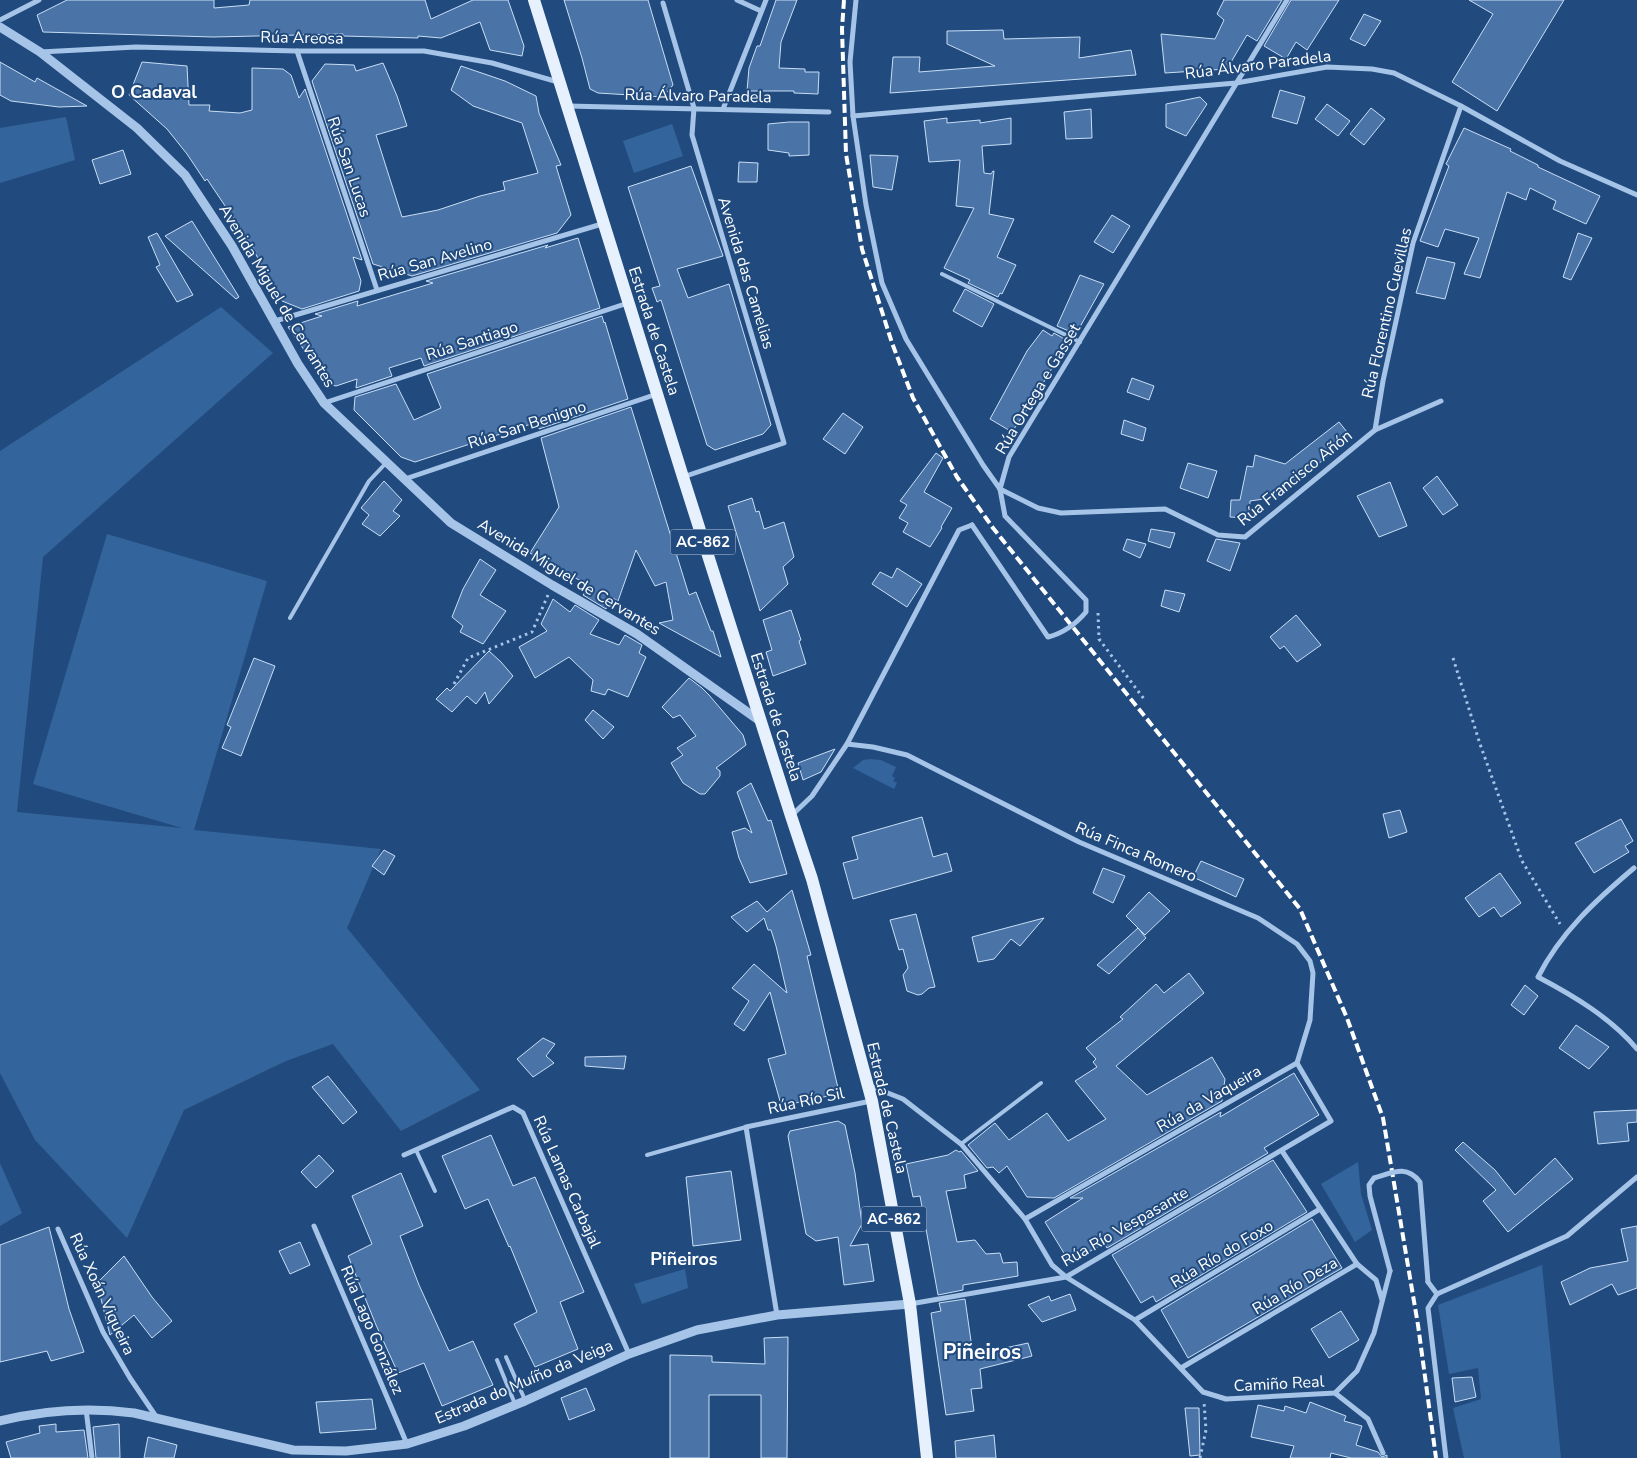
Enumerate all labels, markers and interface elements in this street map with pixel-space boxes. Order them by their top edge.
street label: Rúa Areosa [260,26,344,50]
street label: Rúa Álvaro Paradela [1184,45,1332,85]
district label: O Cadaval [111,80,197,104]
street label: Rúa Álvaro Paradela [624,84,772,108]
street label: Rúa San Lucas [322,114,376,220]
street label: Avenida das Camelias [712,194,780,352]
street label: Avenida Miguel de Cervantes [214,200,340,392]
street label: Rúa Florentino Cuevillas [1357,225,1417,401]
street label: Rúa San Avelino [375,233,495,287]
street label: Estrada de Castela [623,264,685,398]
street label: Rúa Santiago [423,316,521,366]
street label: Rúa Ortega e Gasset [990,319,1086,458]
street label: Rúa San Benigno [465,395,589,455]
street label: Rúa Francisco Añón [1233,425,1357,531]
street label: Avenida Miguel de Cervantes [473,514,665,640]
road number: AC-862 [670,530,736,554]
street label: Estrada de Castela [745,650,807,784]
street label: Rúa Finca Romero [1072,816,1200,888]
street label: Estrada de Castela [861,1040,913,1176]
street label: Rúa da Vaqueira [1153,1060,1265,1138]
street label: Rúa Río Sil [766,1082,847,1120]
street label: Rúa Lamas Carbajal [528,1112,606,1252]
street label: Rúa Río Vespasante [1058,1182,1192,1272]
road number: AC-862 [862,1206,926,1232]
street label: Rúa Río do Foxo [1166,1215,1278,1293]
street label: Rúa Xoán Viqueira [64,1229,140,1359]
district label: Piñeiros [650,1247,718,1271]
street label: Rúa Río Deza [1248,1252,1342,1320]
street label: Rúa Lago González [335,1262,409,1398]
street label: Estrada do Muíño da Veiga [432,1334,616,1430]
district label: Piñeiros [943,1338,1021,1366]
street label: Camiño Real [1233,1371,1325,1397]

